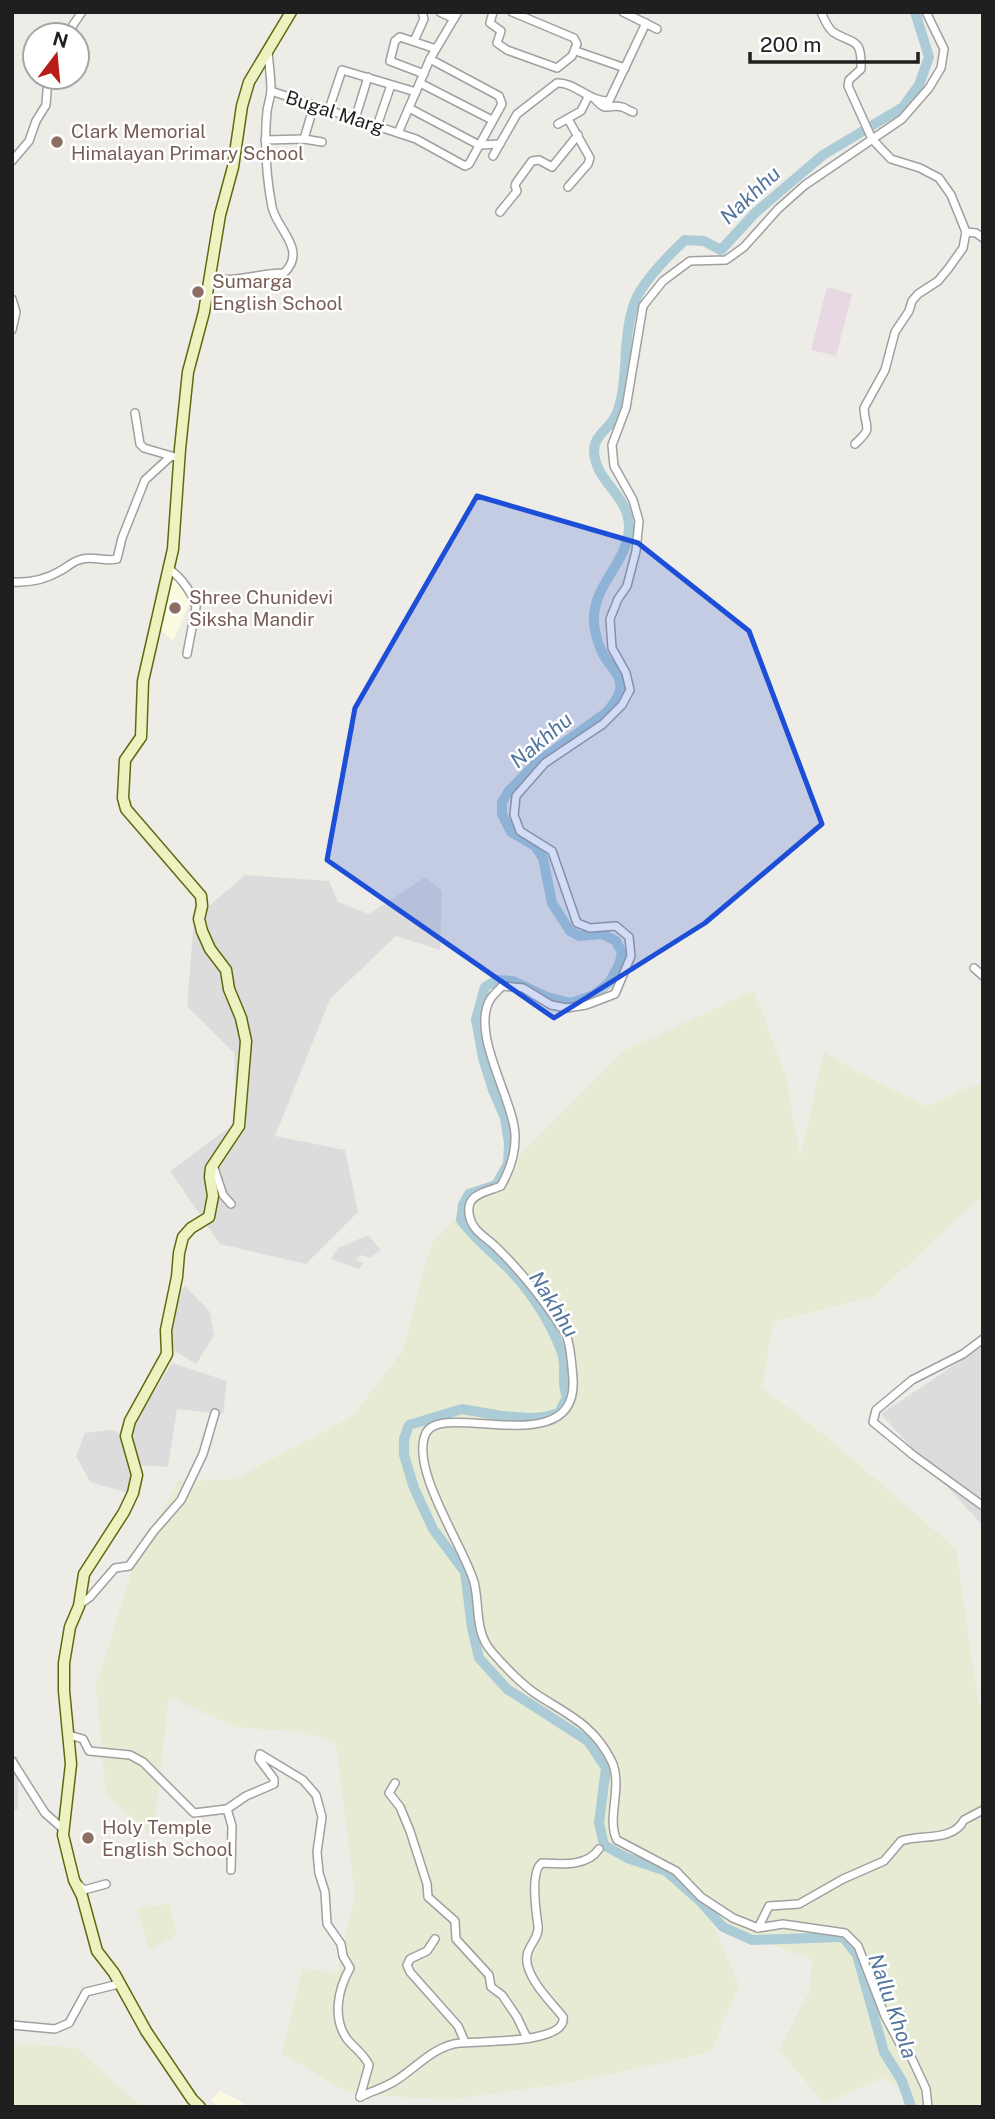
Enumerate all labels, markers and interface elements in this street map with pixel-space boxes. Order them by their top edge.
north arrow [21,21,91,91]
scale bar [750,21,918,65]
text: N [51,27,71,52]
text: 200 m [760,32,821,57]
street label: Bugal Marg [283,86,387,138]
place label: Clark Memorial Himalayan Primary School [71,120,304,164]
marker: Clark Memorial Himalayan Primary School [49,134,65,150]
water label: Nakhhu [715,161,785,229]
place label: Sumarga English School [212,270,343,314]
marker: Sumarga English School [190,284,206,300]
place label: Shree Chunidevi Siksha Mandir [189,586,333,630]
marker: Shree Chunidevi Siksha Mandir [167,600,183,616]
water label: Nakhhu [505,707,577,773]
water label: Nakhhu [524,1266,584,1342]
place label: Holy Temple English School [102,1816,233,1860]
marker: Holy Temple English School [80,1830,96,1846]
water label: Nallu Khola [863,1950,923,2062]

